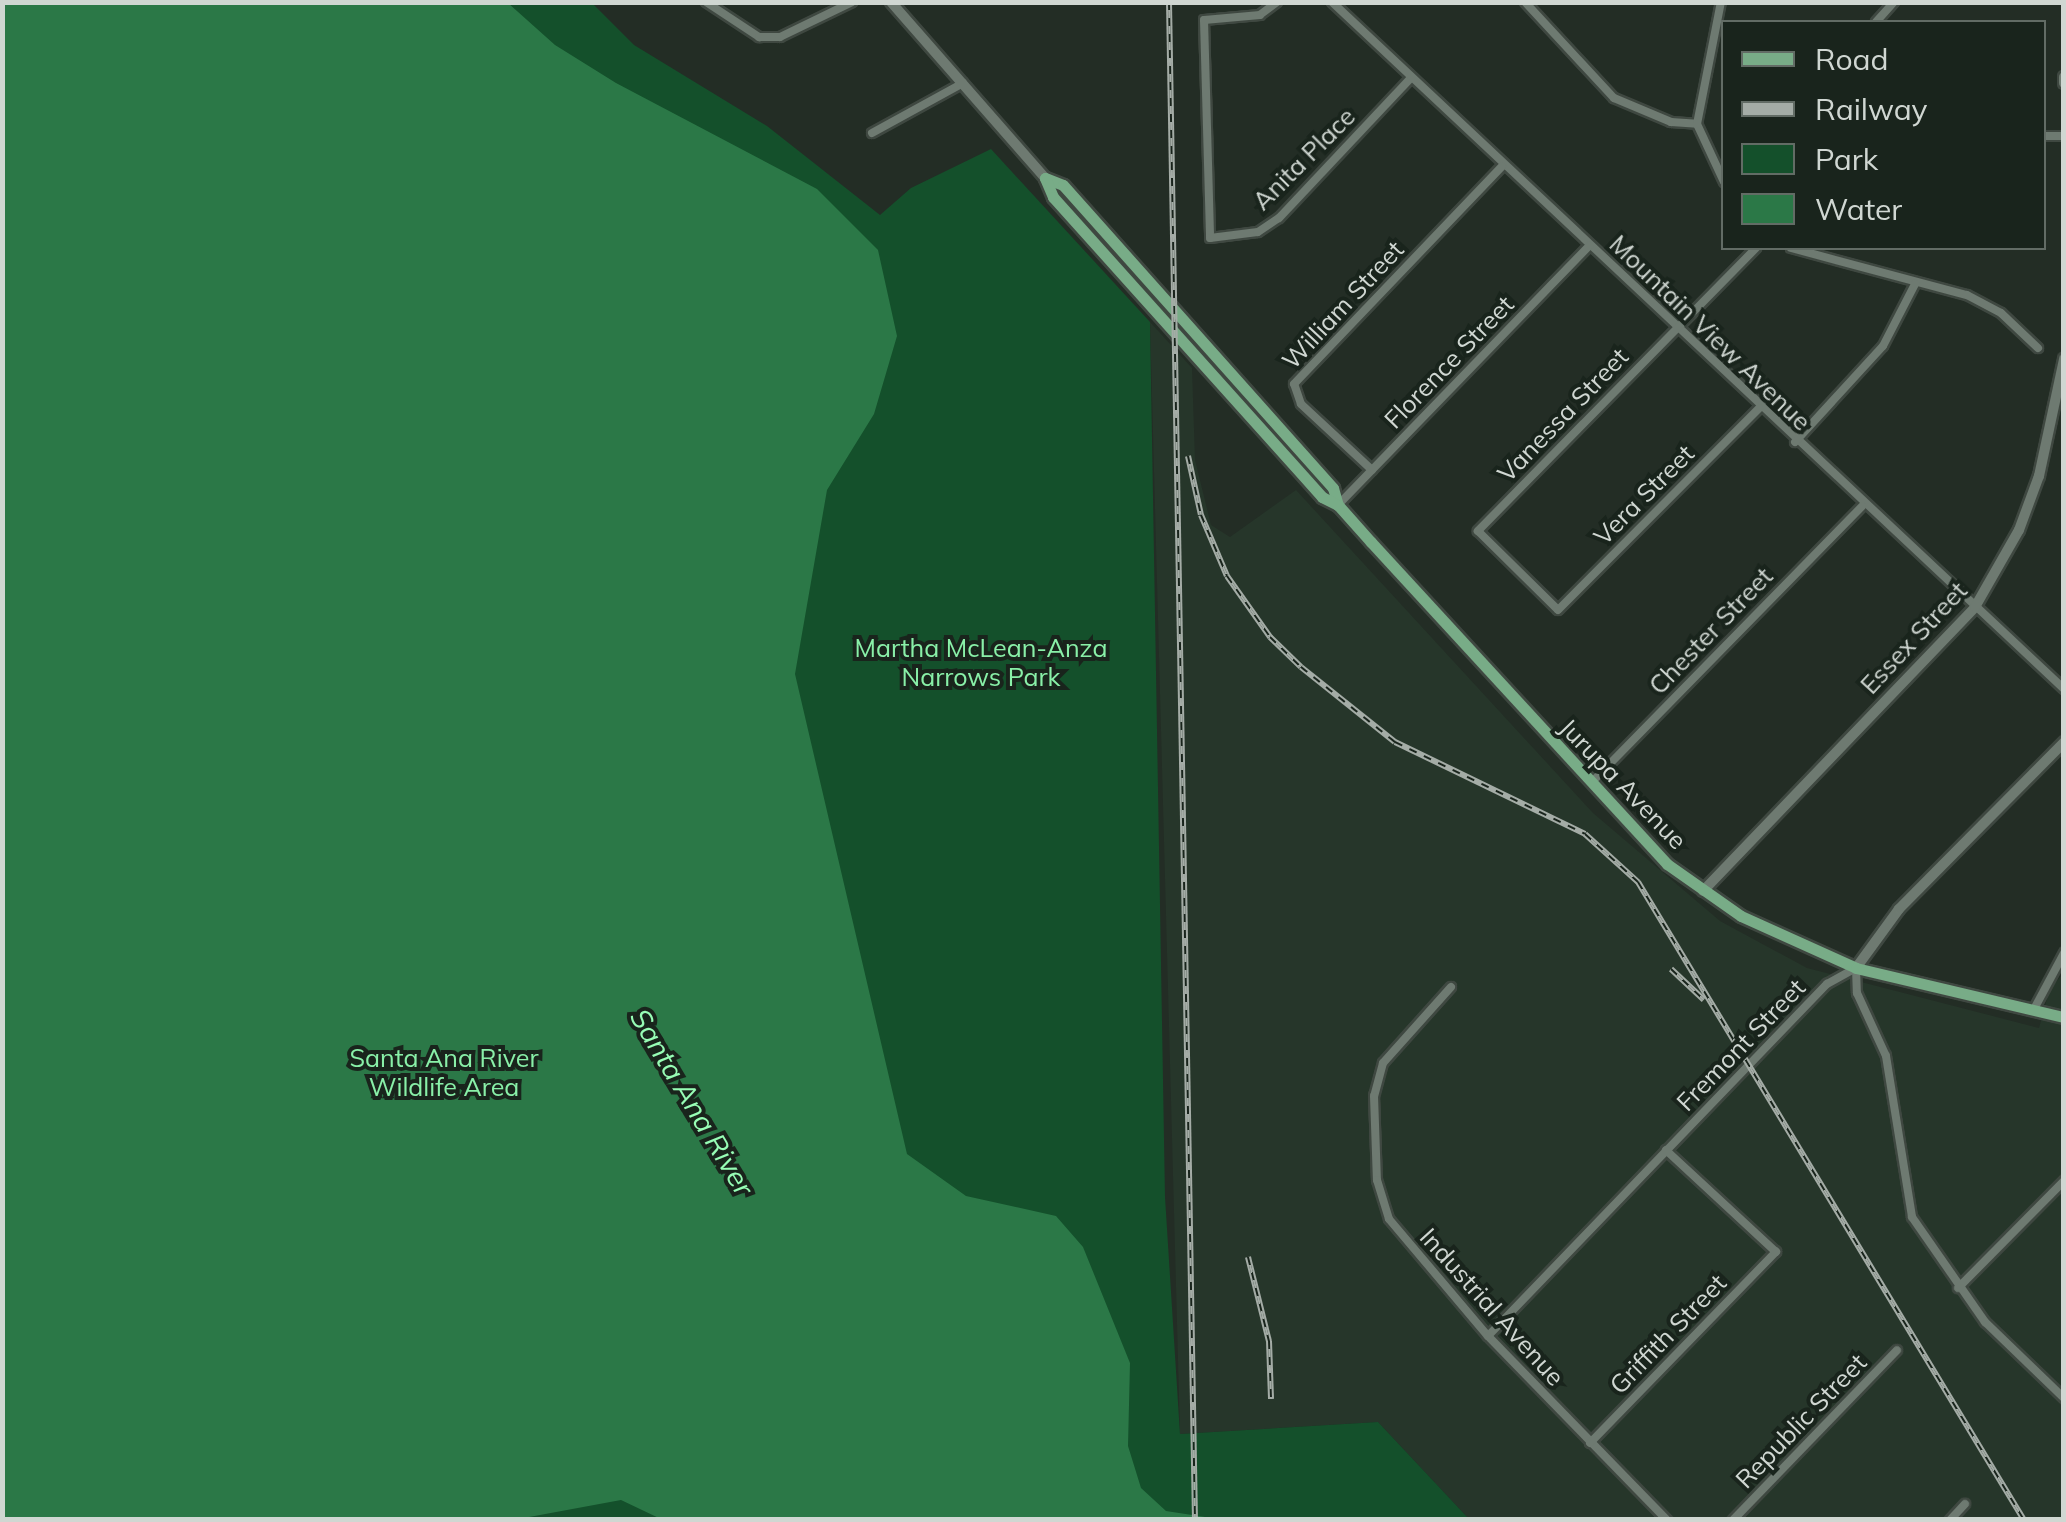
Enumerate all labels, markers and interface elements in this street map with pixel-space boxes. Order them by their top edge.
legend [1721,20,2046,250]
text: Road [1815,40,1889,78]
text: Railway [1815,90,1928,128]
street label: Anita Place [1247,102,1361,216]
text: Park [1815,140,1878,178]
text: Water [1815,190,1902,228]
street label: Mountain View Avenue [1603,229,1817,437]
street label: William Street [1276,235,1410,375]
street label: Florence Street [1378,289,1520,435]
street label: Vanessa Street [1492,342,1634,488]
street label: Vera Street [1588,439,1700,551]
street label: Chester Street [1643,561,1779,701]
street label: Essex Street [1855,576,1973,700]
park label: Martha McLean-Anza Narrows Park [855,634,1107,693]
street label: Jurupa Avenue [1553,713,1693,855]
street label: Fremont Street [1671,973,1811,1117]
water label: Santa Ana River [623,1003,761,1201]
park label: Santa Ana River Wildlife Area [349,1044,539,1103]
street label: Industrial Avenue [1414,1222,1570,1392]
street label: Griffith Street [1603,1268,1733,1400]
street label: Republic Street [1729,1348,1873,1494]

